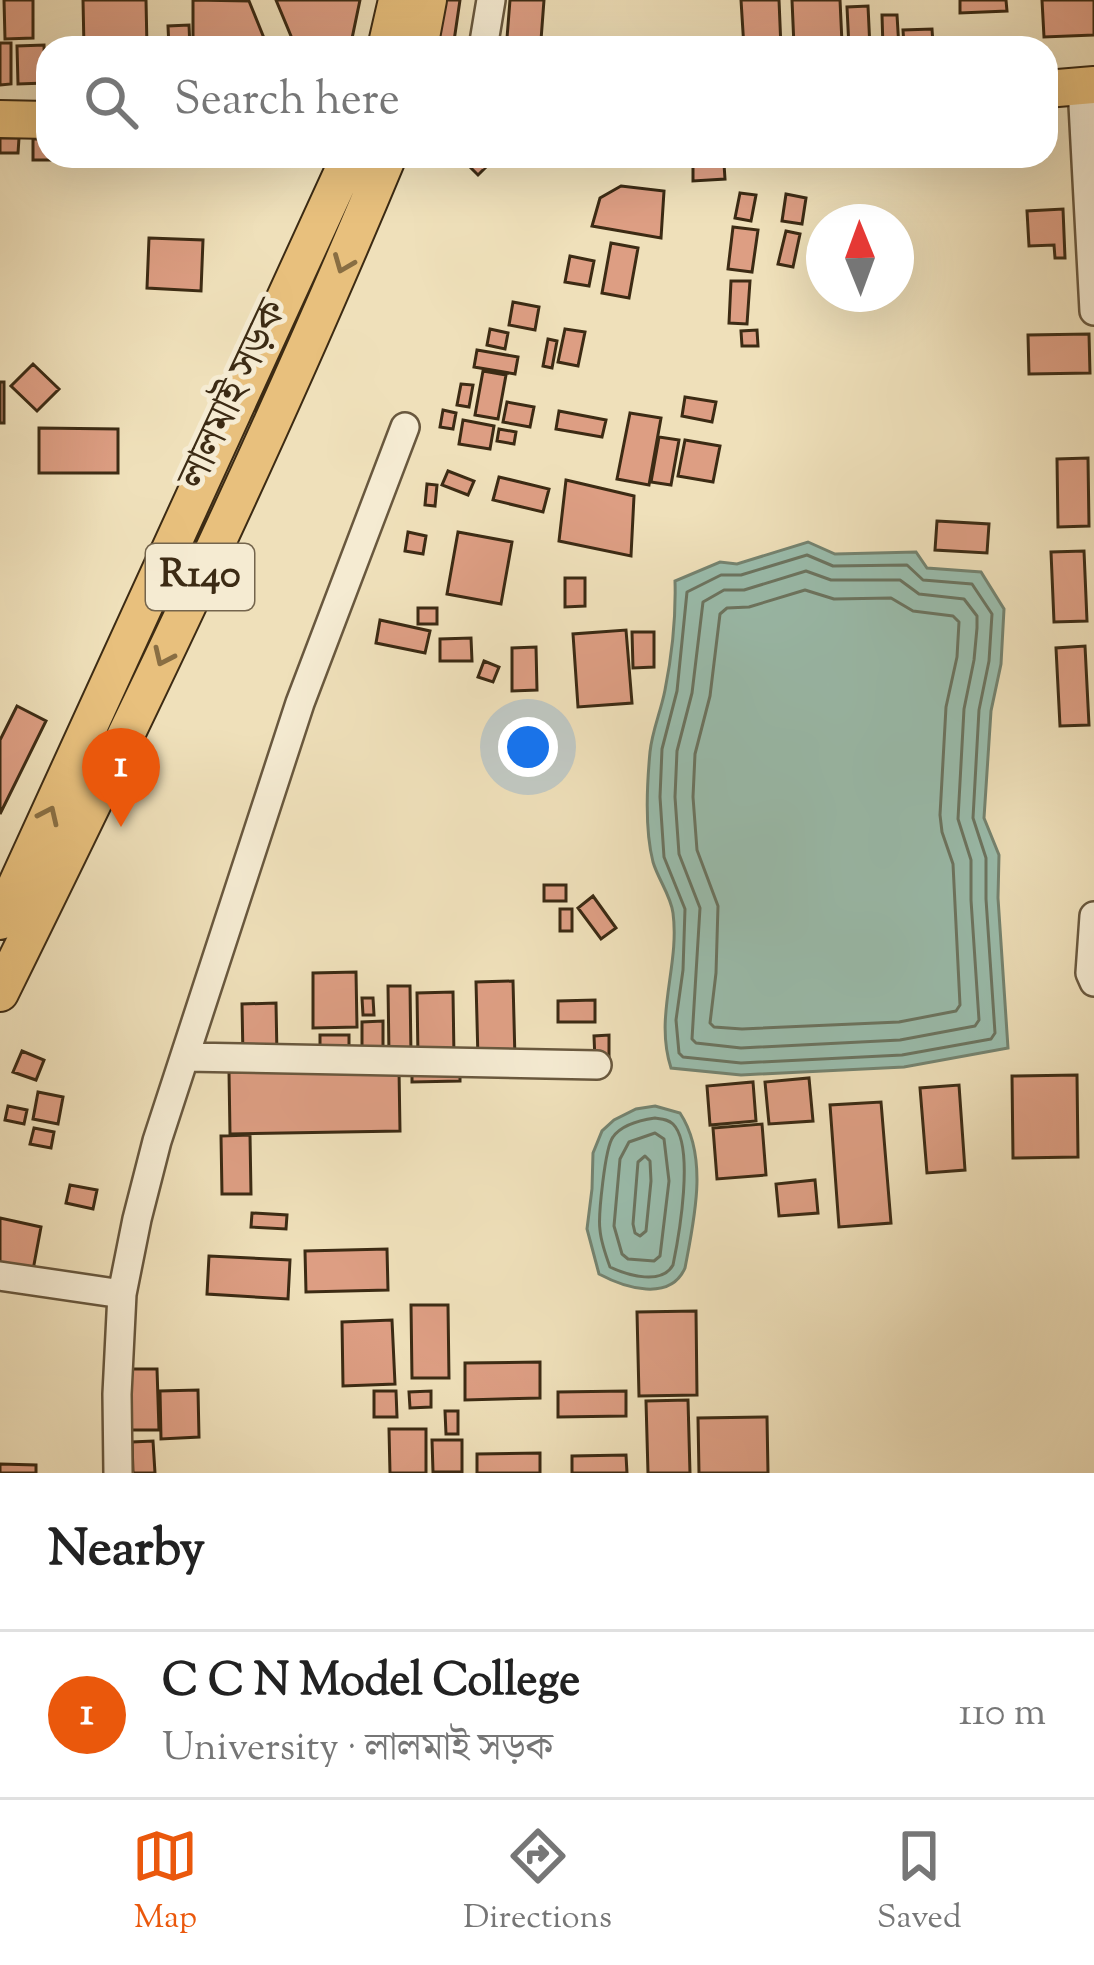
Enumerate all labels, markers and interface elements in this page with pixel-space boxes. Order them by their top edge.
search box [36,36,1058,168]
icon: search [78,69,144,135]
text: Search here [174,70,400,135]
north arrow [806,204,914,312]
one-way arrow [333,253,357,274]
street label: লালমাই সড়ক [164,289,306,501]
road number: R140 [146,544,254,610]
one-way arrow [154,645,177,666]
your location [498,717,558,777]
pin: 1 [82,728,160,827]
one-way arrow [34,806,58,827]
text: Nearby [48,1515,205,1588]
text: C C N Model College [162,1651,580,1716]
text: 1 [80,1687,94,1743]
text: 110 m [959,1687,1046,1743]
text: University · লালমাই সড়ক [162,1722,553,1778]
tab: Map [132,1823,198,1943]
tab: Directions [463,1823,612,1943]
tab: Saved [877,1823,962,1943]

